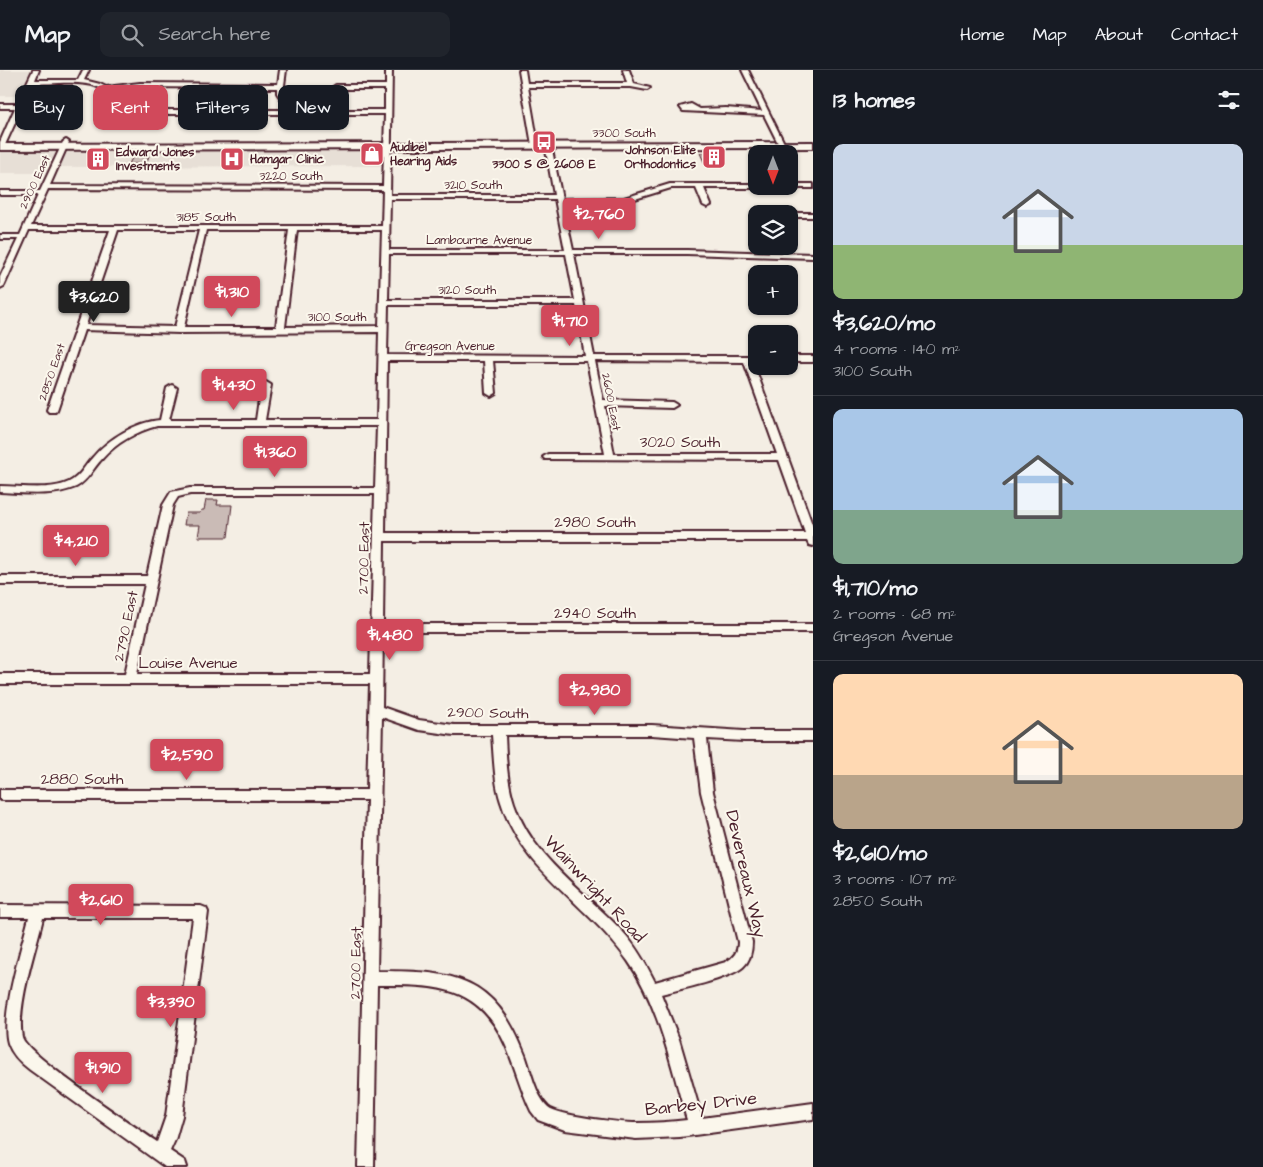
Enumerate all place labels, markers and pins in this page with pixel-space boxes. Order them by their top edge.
bus stop icon: 3300 S @ 2608 E [531,129,557,155]
place label: Audibel Hearing Aids [390,139,457,172]
shop icon: Audibel Hearing Aids [359,141,385,167]
place label: Johnson Elite Orthodontics [624,142,696,173]
place label: Edward Jones Investments [116,144,194,175]
building icon: Johnson Elite Orthodontics [701,144,727,170]
building icon: Edward Jones Investments [85,146,111,172]
hospital icon: Hamgar Clinic [219,146,245,172]
place label: Hamgar Clinic [250,151,324,170]
place label: 3300 S @ 2608 E [491,156,597,173]
pin: $2,760 [558,198,640,240]
pin: $1,310 [191,276,273,318]
pin: $3,620 [53,280,135,323]
pin: $1,710 [529,304,611,347]
pin: $1,430 [193,368,275,411]
pin: $1,360 [234,436,316,478]
pin: $4,210 [35,524,117,567]
pin: $1,480 [349,618,431,661]
pin: $2,980 [554,674,636,716]
pin: $2,590 [146,738,228,781]
pin: $2,610 [60,884,142,926]
pin: $3,390 [130,986,212,1028]
pin: $1,910 [62,1052,144,1094]

